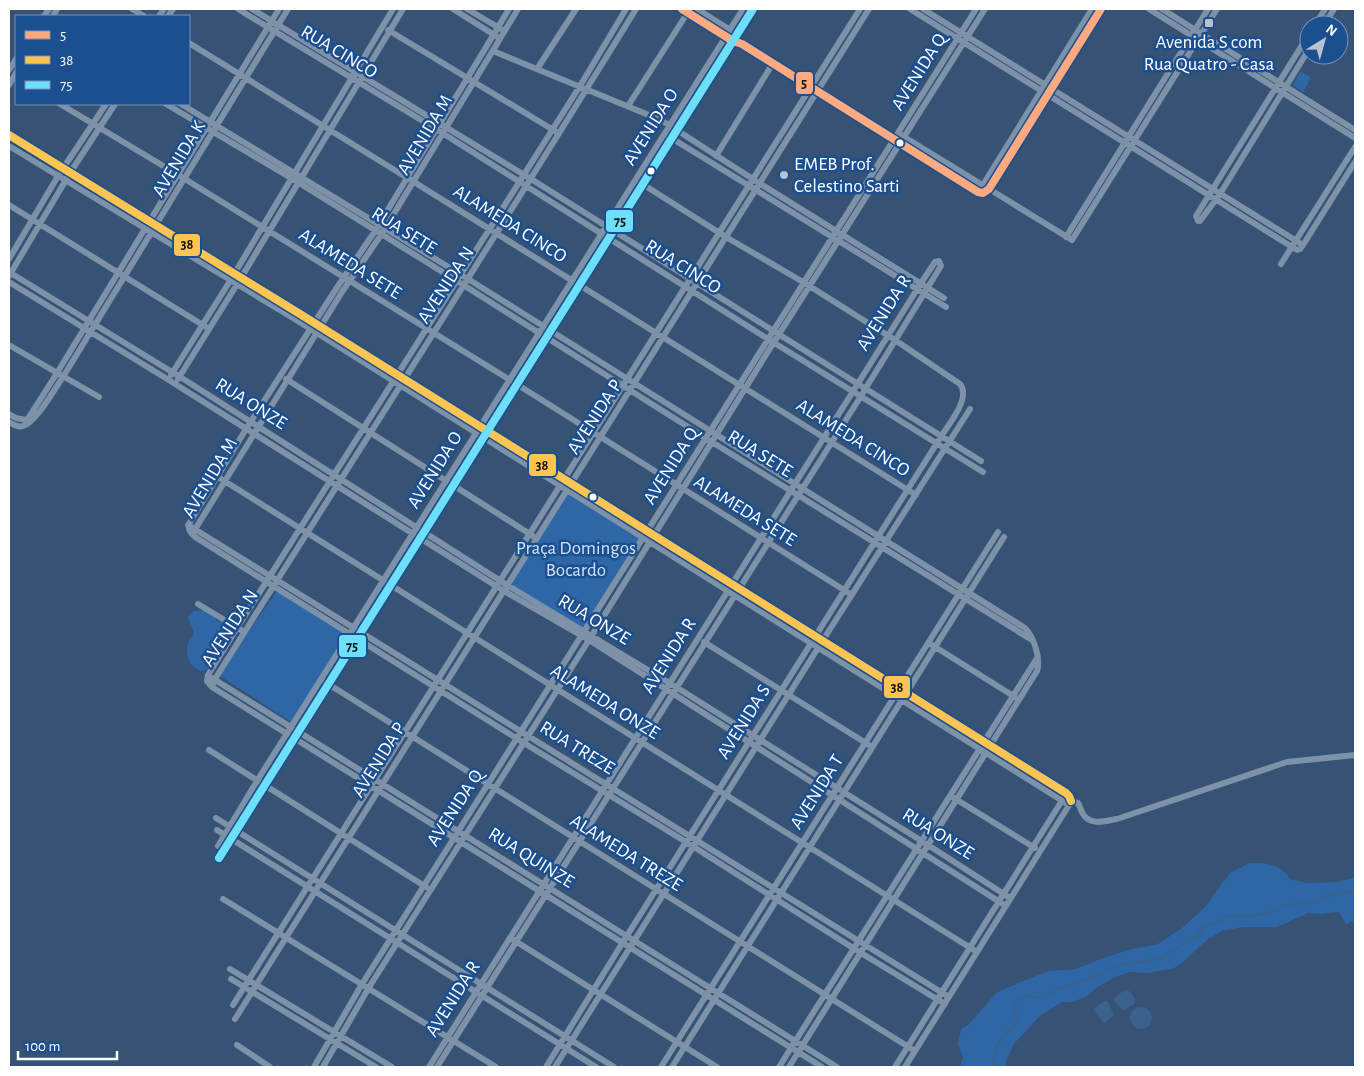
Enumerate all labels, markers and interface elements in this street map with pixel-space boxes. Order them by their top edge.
legend [15,15,190,105]
north arrow [1299,15,1349,65]
marker: Avenida S com Rua Quatro - Casa [1203,17,1215,29]
street label: RUA CINCO [298,22,380,82]
text: N [1323,22,1339,39]
text: 5 [60,28,66,43]
street label: AVENIDA Q [888,29,951,114]
place label: Avenida S com Rua Quatro - Casa [1144,33,1274,74]
text: 38 [60,53,73,68]
line badge: 5 [795,71,814,95]
text: 5 [801,77,807,91]
text: 75 [60,78,73,93]
street label: AVENIDA O [620,85,682,169]
street label: AVENIDA M [394,92,456,178]
street label: AVENIDA K [149,117,209,200]
unlabelled marker [895,138,905,148]
place label: EMEB Prof. Celestino Sarti [794,155,900,196]
unlabelled marker [646,166,656,176]
marker: EMEB Prof. Celestino Sarti [778,169,790,181]
street label: ALAMEDA CINCO [450,182,570,266]
street label: RUA SETE [368,204,440,258]
line badge: 75 [605,209,634,233]
text: 75 [614,215,626,229]
street label: ALAMEDA SETE [295,225,405,303]
line badge: 38 [173,233,201,257]
street label: RUA CINCO [642,236,724,298]
text: 38 [181,238,194,252]
street label: AVENIDA N [414,243,478,327]
street label: AVENIDA R [853,272,915,354]
street label: RUA ONZE [212,375,290,433]
street label: AVENIDA P [564,376,626,458]
street label: ALAMEDA CINCO [793,396,913,480]
street label: AVENIDA Q [640,423,703,508]
street label: RUA SETE [724,427,796,481]
street label: AVENIDA O [404,428,466,512]
street label: AVENIDA M [179,435,241,521]
line badge: 38 [528,453,557,477]
text: 38 [536,459,549,473]
street label: ALAMEDA SETE [690,472,800,550]
unlabelled marker [588,492,598,502]
park label: Praça Domingos Bocardo [516,539,636,580]
street label: AVENIDA N [198,586,262,670]
street label: RUA ONZE [555,591,633,649]
street label: AVENIDA R [638,615,700,697]
line badge: 75 [338,634,367,658]
text: 75 [346,640,358,654]
street label: ALAMEDA ONZE [547,661,663,743]
line badge: 38 [883,675,911,699]
street label: AVENIDA S [714,681,774,762]
text: 38 [891,681,904,695]
street label: RUA TREZE [536,718,618,778]
street label: AVENIDA P [349,719,410,801]
street label: AVENIDA T [787,751,847,833]
street label: AVENIDA Q [423,765,488,850]
street label: RUA ONZE [899,805,977,863]
street label: ALAMEDA TREZE [567,811,685,895]
street label: RUA QUINZE [485,824,577,892]
street label: AVENIDA R [422,958,484,1040]
scale bar [18,1028,116,1060]
text: 100 m [25,1039,60,1054]

